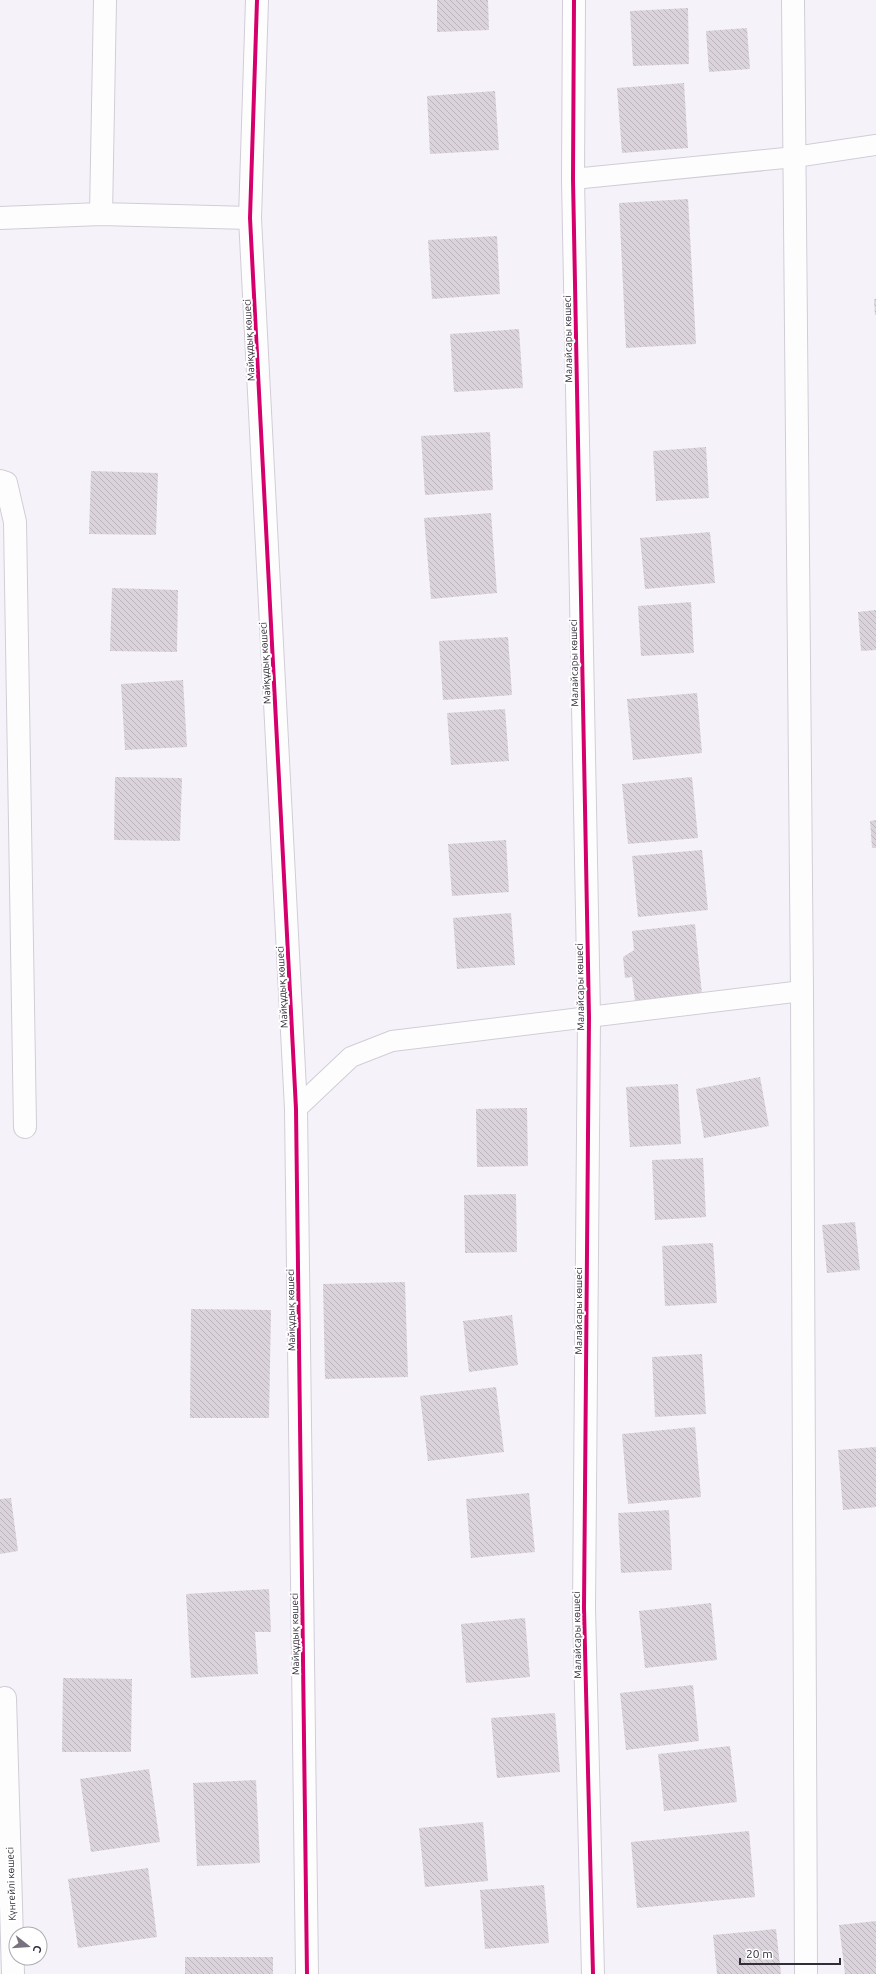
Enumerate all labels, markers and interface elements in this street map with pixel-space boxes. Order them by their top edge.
street label: Малайсары көшесі [562,295,574,383]
street label: Майқұдық көшесі [241,299,257,381]
street label: Малайсары көшесі [568,619,580,707]
street label: Майқұдық көшесі [257,622,273,704]
street label: Малайсары көшесі [574,943,586,1031]
street label: Майқұдық көшесі [274,946,290,1028]
street label: Малайсары көшесі [573,1267,584,1355]
street label: Майқұдық көшесі [285,1269,297,1351]
street label: Малайсары көшесі [571,1591,583,1679]
street label: Майқұдық көшесі [289,1593,301,1675]
street label: Күнгейлі көшесі [4,1847,18,1921]
north arrow [8,1926,48,1966]
scale bar [740,1940,840,1966]
text: С [31,1944,44,1954]
text: 20 m [746,1947,773,1960]

